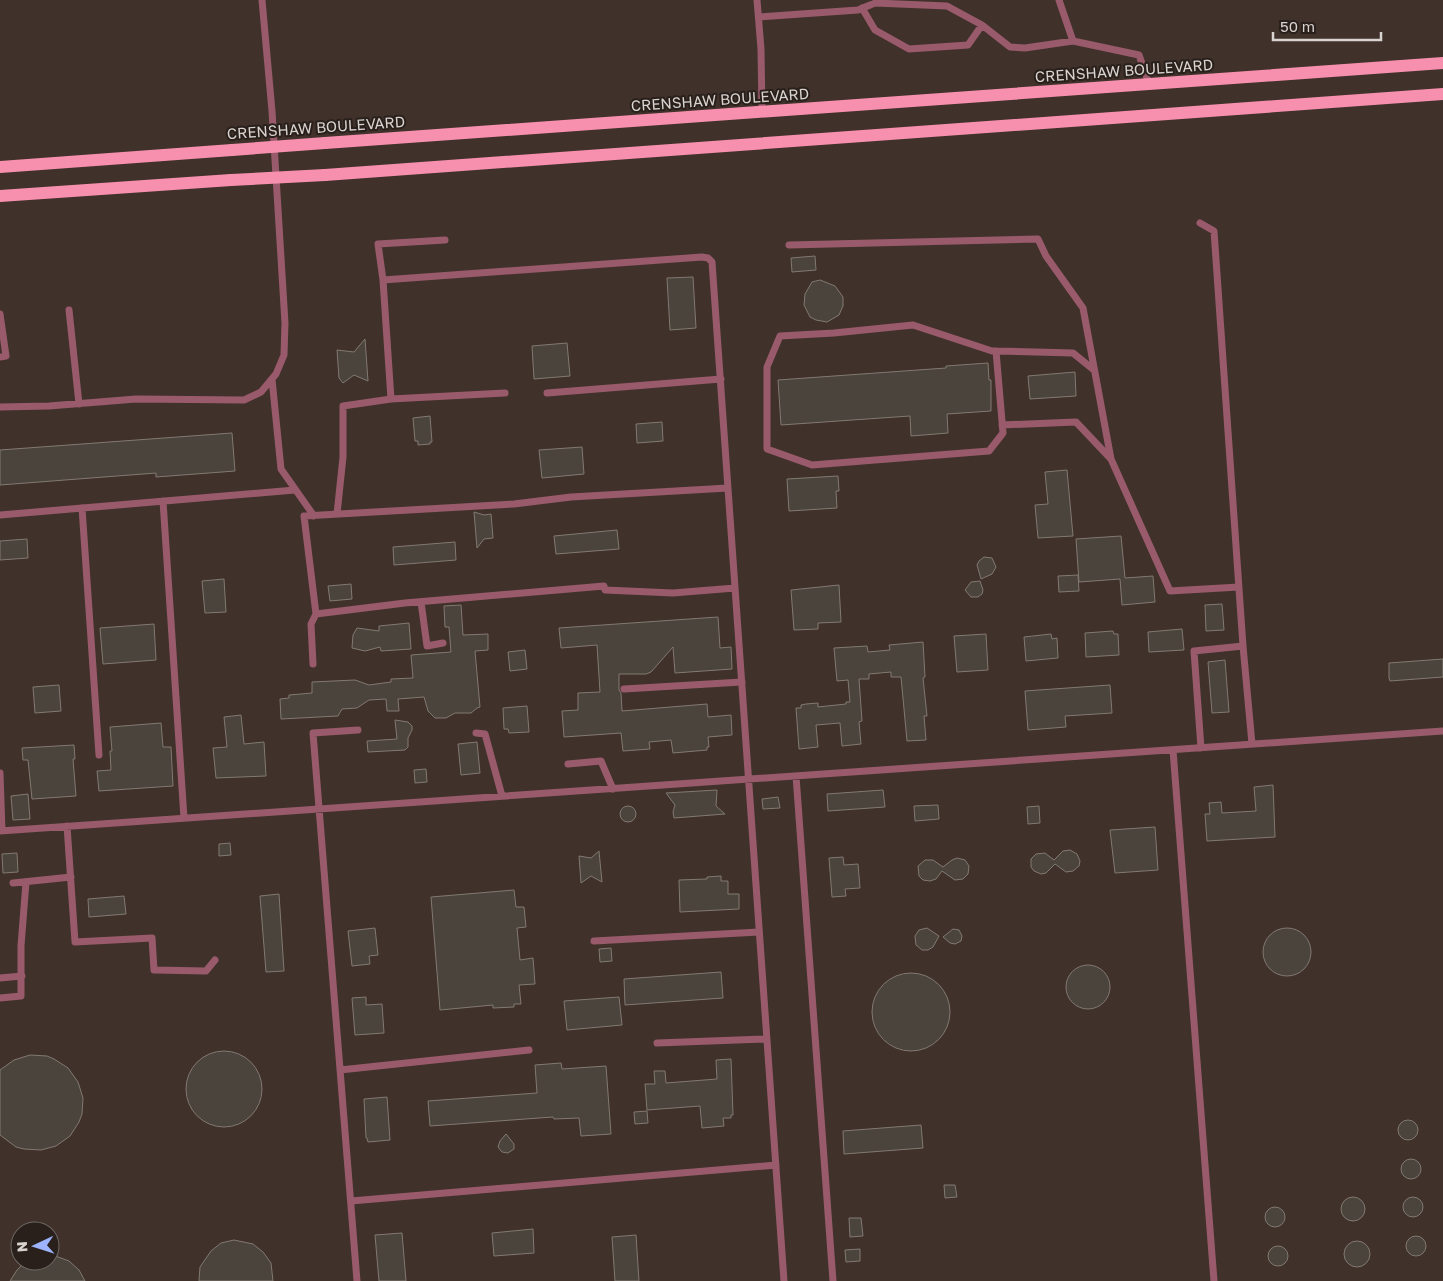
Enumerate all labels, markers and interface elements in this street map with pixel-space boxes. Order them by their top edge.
scale bar [1273,10,1380,42]
text: 50 m [1280,17,1315,35]
street label: CRENSHAW BOULEVARD [1034,55,1214,85]
street label: CRENSHAW BOULEVARD [630,84,810,114]
street label: CRENSHAW BOULEVARD [226,112,406,142]
north arrow [10,1221,60,1271]
text: N [13,1241,30,1253]

